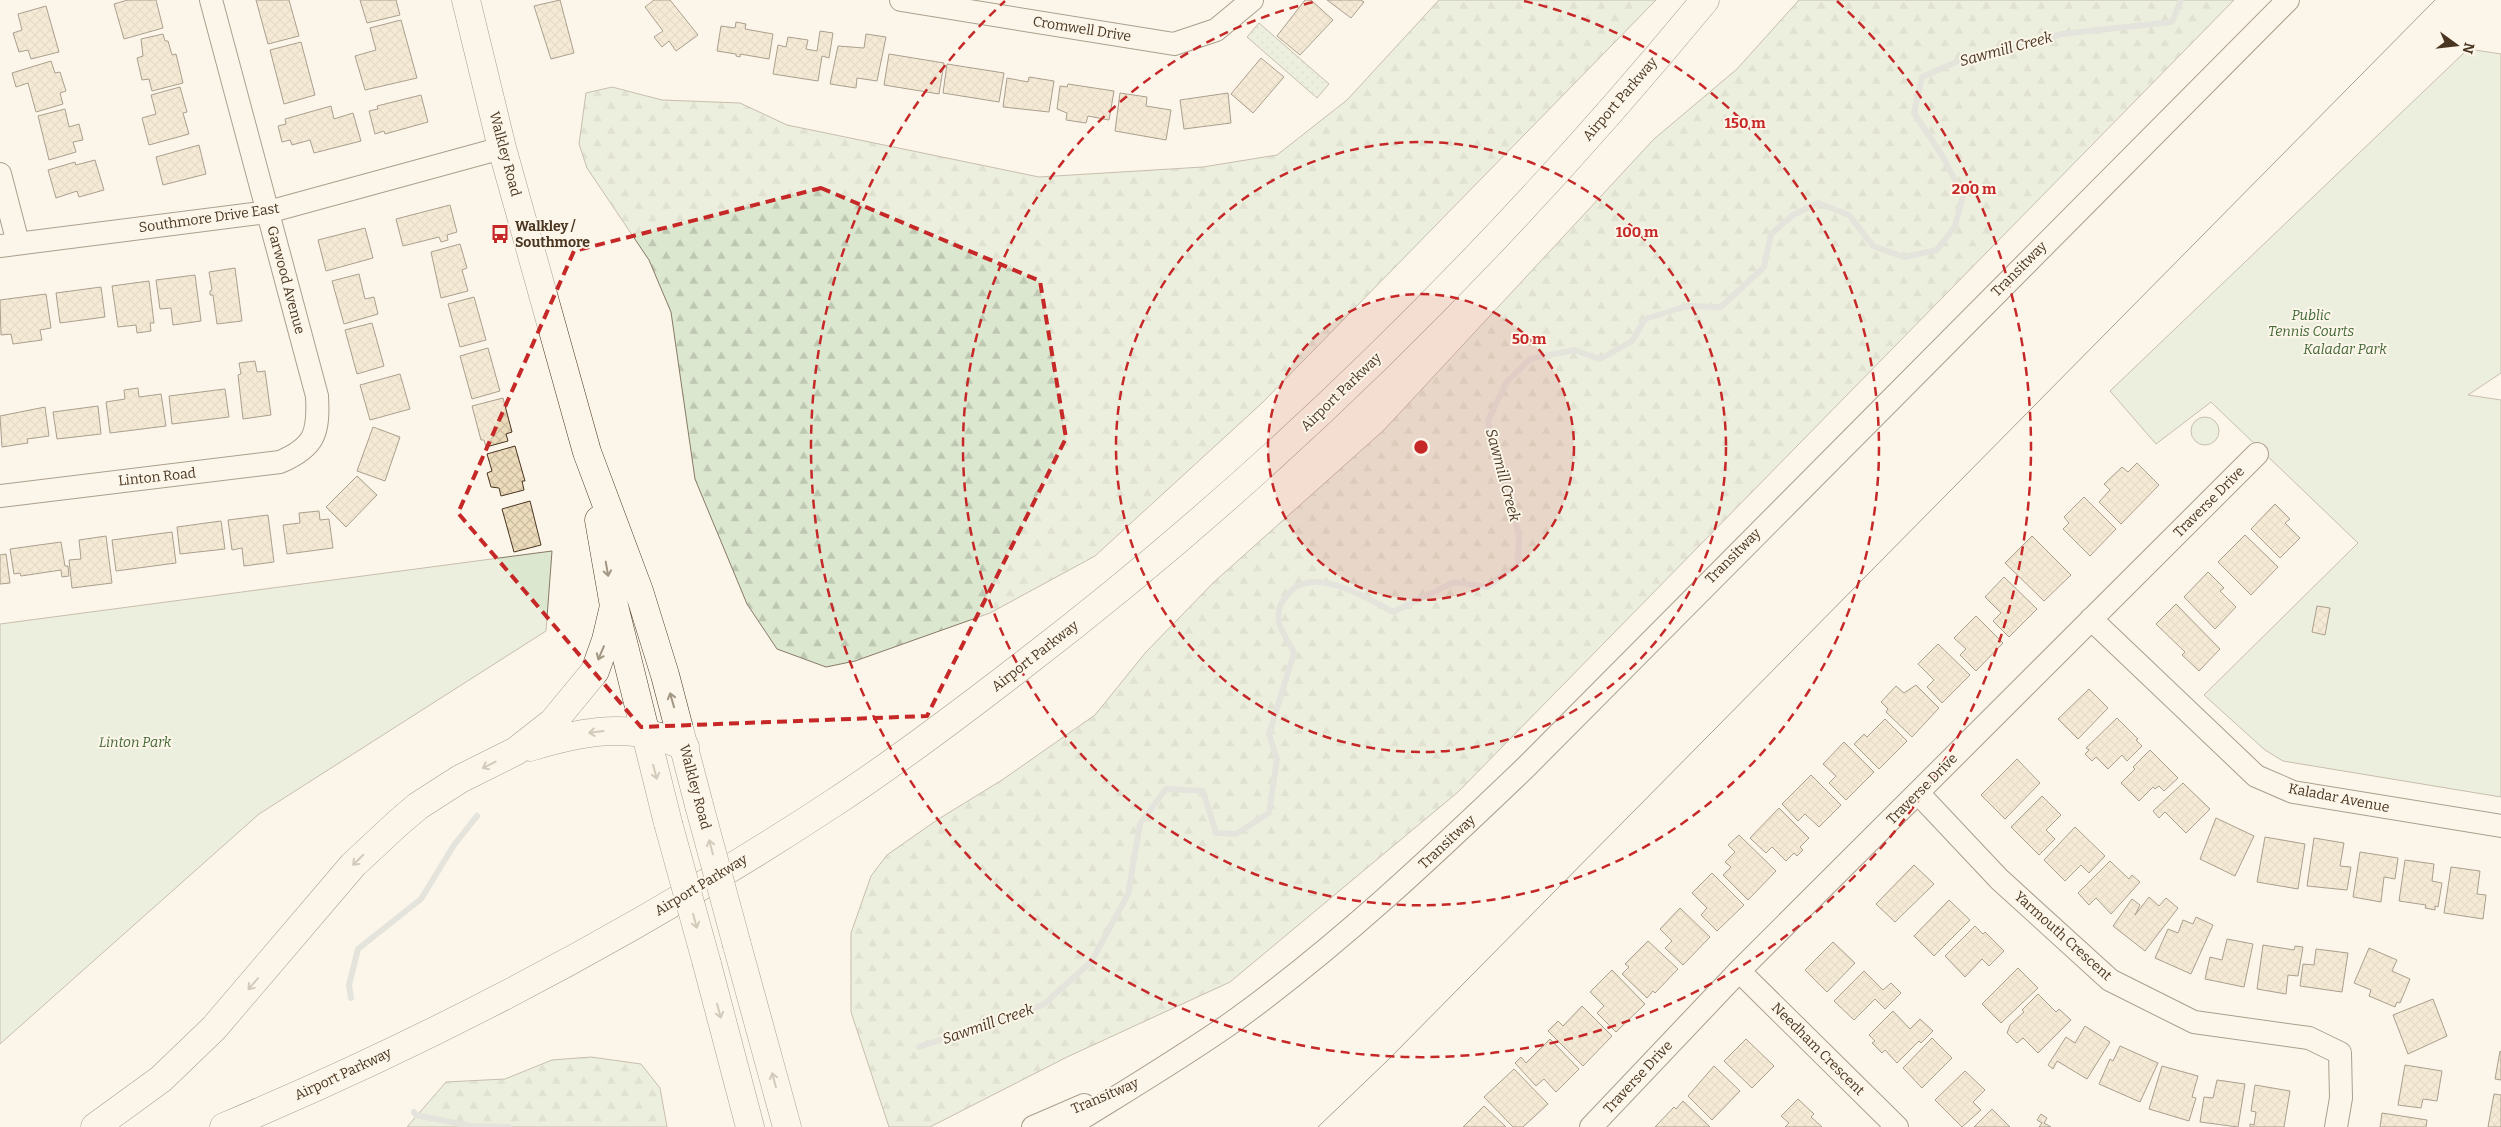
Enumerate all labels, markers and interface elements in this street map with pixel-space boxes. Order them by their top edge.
street label: Cromwell Drive [1032,13,1132,45]
north arrow [2431,20,2481,70]
water label: Sawmill Creek [1958,28,2055,70]
text: N [2458,41,2478,56]
street label: Airport Parkway [1579,53,1661,144]
street label: Walkley Road [486,110,524,198]
text: 150 m [1724,114,1766,132]
text: 200 m [1952,180,1997,198]
street label: Southmore Drive East [138,200,280,236]
place label: Walkley / Southmore [515,218,590,251]
bus stop icon: Walkley / Southmore [489,223,511,245]
text: 100 m [1616,223,1659,241]
street label: Garwood Avenue [263,224,309,336]
street label: Transitway [1988,237,2051,300]
park label: Public Tennis Courts [2268,307,2354,340]
text: 50 m [1512,330,1547,348]
park label: Kaladar Park [2303,341,2387,358]
street label: Airport Parkway [1297,349,1385,435]
water label: Sawmill Creek [1482,427,1524,524]
centre of rings [1412,438,1430,456]
street label: Traverse Drive [2170,463,2248,541]
street label: Linton Road [117,464,197,490]
street label: Transitway [1702,524,1765,587]
one-way arrow [603,560,613,576]
street label: Airport Parkway [988,617,1082,695]
one-way arrow [595,645,605,660]
one-way arrow [667,692,676,708]
one-way arrow [588,727,604,737]
park label: Linton Park [99,734,172,751]
street label: Walkley Road [676,743,714,831]
street label: Traverse Drive [1883,750,1961,828]
one-way arrow [482,761,497,770]
one-way arrow [651,764,660,780]
street label: Kaladar Avenue [2287,780,2391,816]
street label: Transitway [1415,811,1479,873]
one-way arrow [706,840,715,856]
street label: Airport Parkway [652,850,751,919]
one-way arrow [352,854,365,866]
street label: Yarmouth Crescent [2011,888,2115,984]
one-way arrow [691,912,701,928]
one-way arrow [248,977,259,990]
street label: Needham Crescent [1768,999,1868,1099]
water label: Sawmill Creek [940,1000,1037,1048]
one-way arrow [715,1002,725,1018]
street label: Traverse Drive [1600,1037,1676,1117]
street label: Airport Parkway [292,1044,395,1104]
one-way arrow [769,1072,779,1088]
street label: Transitway [1069,1074,1142,1118]

